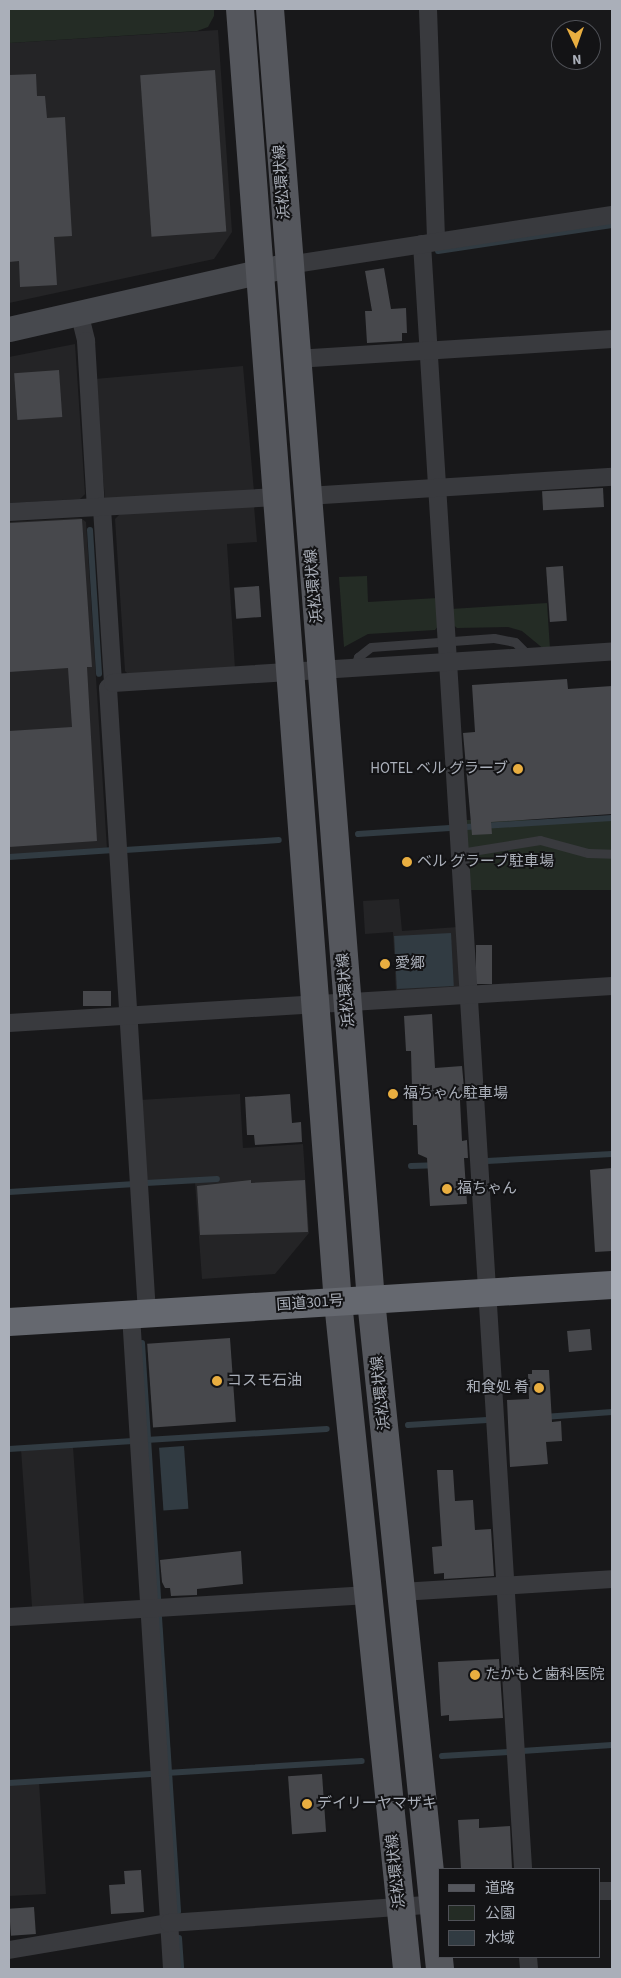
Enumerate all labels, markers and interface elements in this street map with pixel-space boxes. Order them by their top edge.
north arrow [551,20,601,70]
text: N [572,49,582,69]
street label: 浜松環状線 [270,144,294,220]
street label: 浜松環状線 [302,548,326,624]
place label: HOTEL ベル グラーブ [369,760,508,778]
marker: HOTEL ベル グラーブ [512,763,524,775]
place label: ベル グラーブ駐車場 [417,853,555,871]
marker: ベル グラーブ駐車場 [401,856,413,868]
street label: 浜松環状線 [334,952,358,1028]
place label: 愛郷 [395,955,425,973]
marker: 愛郷 [379,958,391,970]
place label: 福ちゃん駐車場 [403,1085,508,1103]
marker: 福ちゃん駐車場 [387,1088,399,1100]
place label: 福ちゃん [457,1180,517,1198]
marker: 福ちゃん [441,1183,453,1195]
street label: 国道301号 [276,1292,344,1314]
street label: 浜松環状線 [368,1355,394,1431]
place label: コスモ石油 [227,1372,302,1390]
marker: コスモ石油 [211,1375,223,1387]
place label: 和食処 肴 [466,1379,529,1397]
marker: 和食処 肴 [533,1382,545,1394]
place label: たかもと歯科医院 [485,1666,605,1684]
marker: たかもと歯科医院 [469,1669,481,1681]
place label: デイリーヤマザキ [317,1795,437,1813]
marker: デイリーヤマザキ [301,1798,313,1810]
street label: 浜松環状線 [383,1833,409,1909]
legend [438,1868,601,1958]
text: 道路 [485,1878,515,1899]
text: 公園 [485,1903,515,1924]
text: 水域 [485,1928,515,1949]

